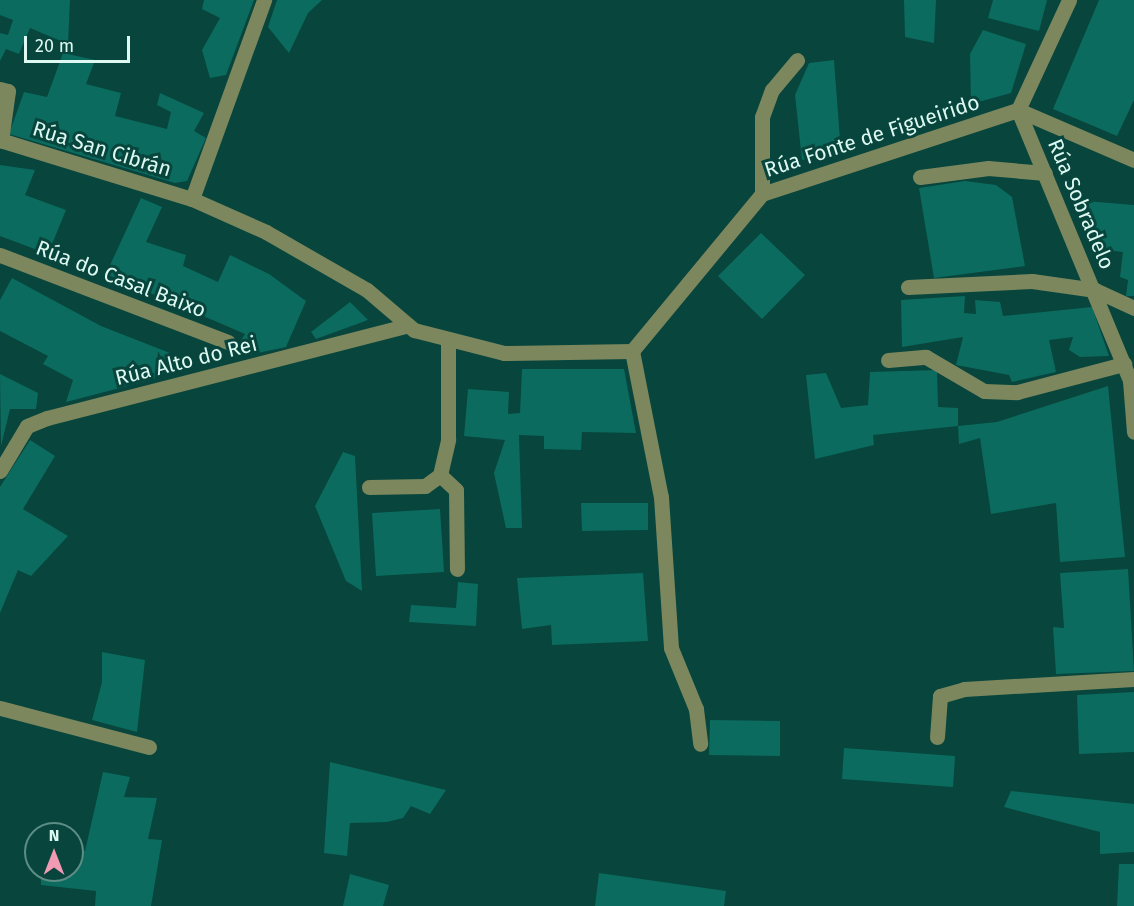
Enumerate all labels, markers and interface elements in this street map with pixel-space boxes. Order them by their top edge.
scale bar [27,24,134,62]
text: 20 m [35,35,74,57]
street label: Rúa Fonte de Figueirido [761,89,983,183]
street label: Rúa San Cibrán [30,116,174,182]
street label: Rúa Sobradelo [1042,135,1120,273]
street label: Rúa do Casal Baixo [32,235,210,323]
street label: Rúa Alto do Rei [112,331,260,391]
north arrow [24,822,84,882]
text: N [49,826,59,845]

